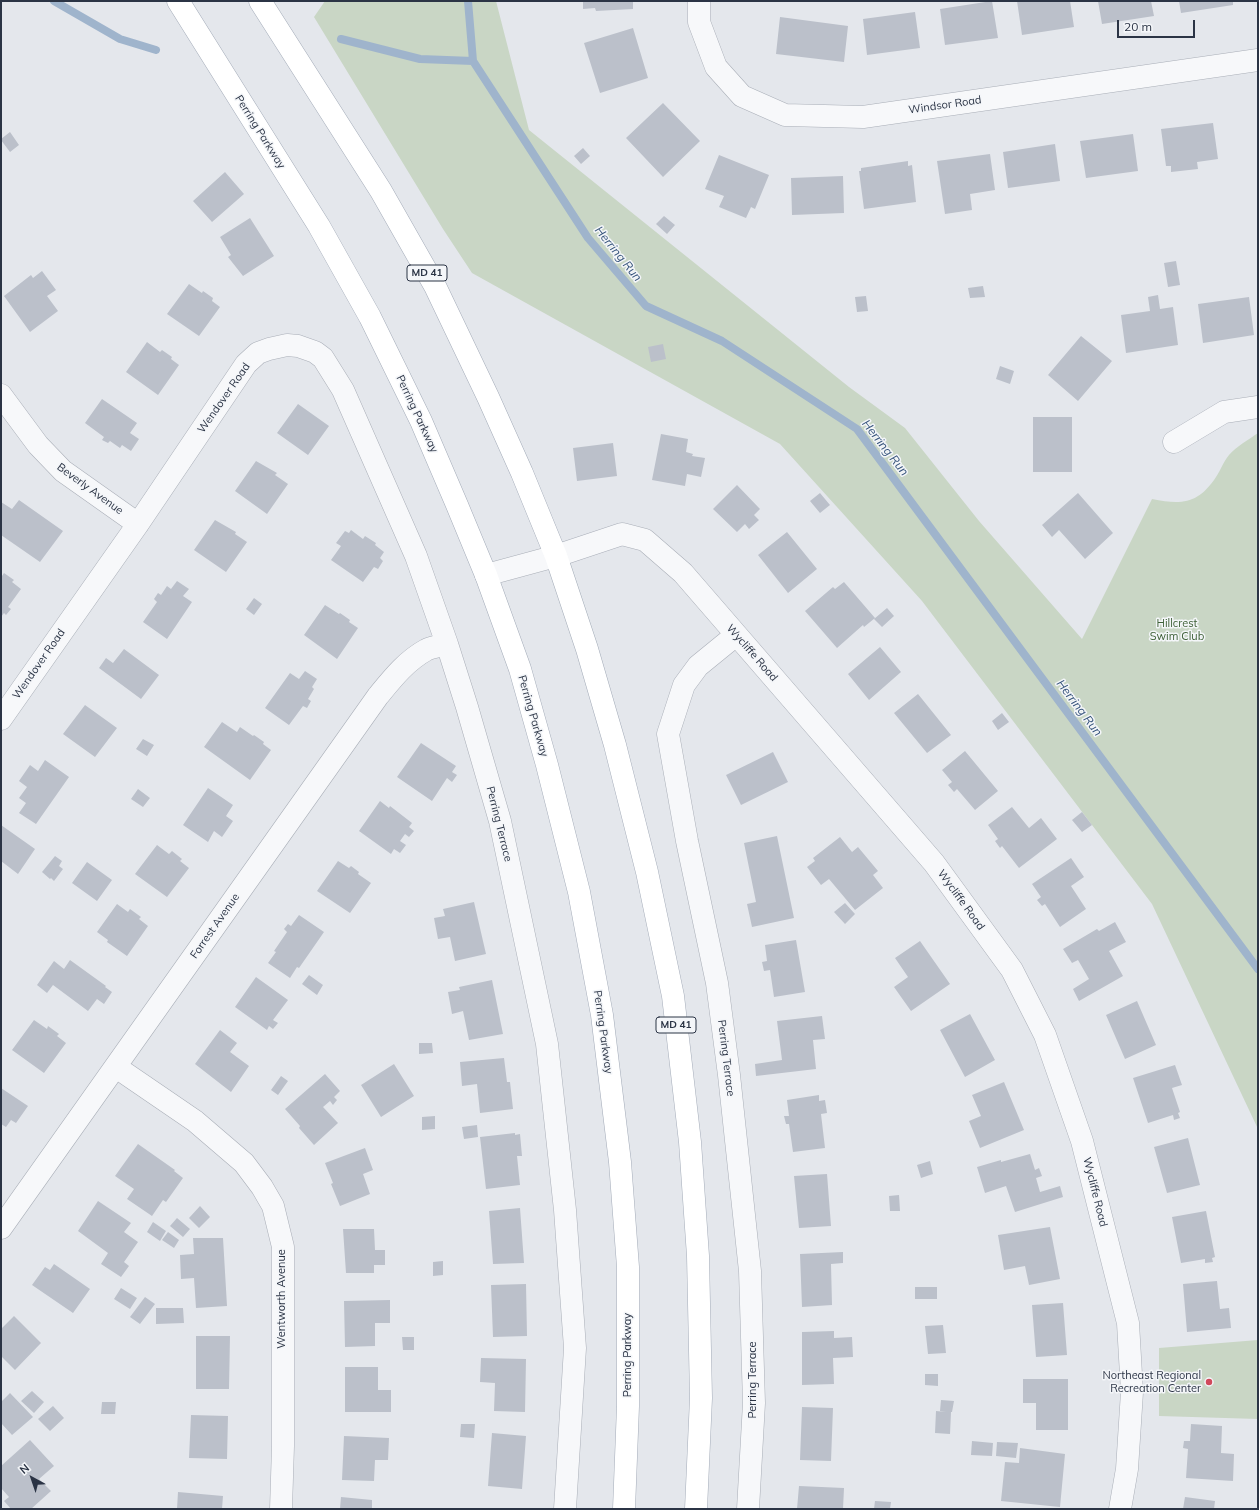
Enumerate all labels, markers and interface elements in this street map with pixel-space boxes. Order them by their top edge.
scale bar [1119,12,1197,38]
text: 20 m [1124,19,1152,34]
street label: Perring Parkway [232,93,288,171]
street label: Windsor Road [908,93,982,117]
water label: Herring Run [591,223,645,285]
road number: MD 41 [407,265,447,281]
street label: Wendover Road [195,360,253,436]
street label: Perring Parkway [393,373,441,455]
water label: Herring Run [859,417,911,479]
street label: Beverly Avenue [54,461,126,517]
park label: Hillcrest Swim Club [1150,617,1204,643]
street label: Wycliffe Road [724,622,780,684]
street label: Wendover Road [10,626,68,702]
street label: Perring Parkway [515,674,551,758]
water label: Herring Run [1053,677,1105,739]
street label: Perring Terrace [483,785,515,863]
street label: Wycliffe Road [935,867,987,933]
street label: Forrest Avenue [188,891,242,961]
street label: Perring Parkway [591,989,615,1075]
road number: MD 41 [656,1017,696,1033]
street label: Perring Terrace [715,1019,737,1097]
street label: Wycliffe Road [1080,1156,1110,1228]
street label: Wentworth Avenue [275,1249,289,1349]
street label: Perring Parkway [621,1313,635,1397]
street label: Perring Terrace [746,1341,760,1419]
place label: Northeast Regional Recreation Center [1103,1369,1201,1395]
marker: Northeast Regional Recreation Center [1204,1377,1214,1387]
north arrow [12,1458,52,1498]
text: N [17,1461,32,1477]

